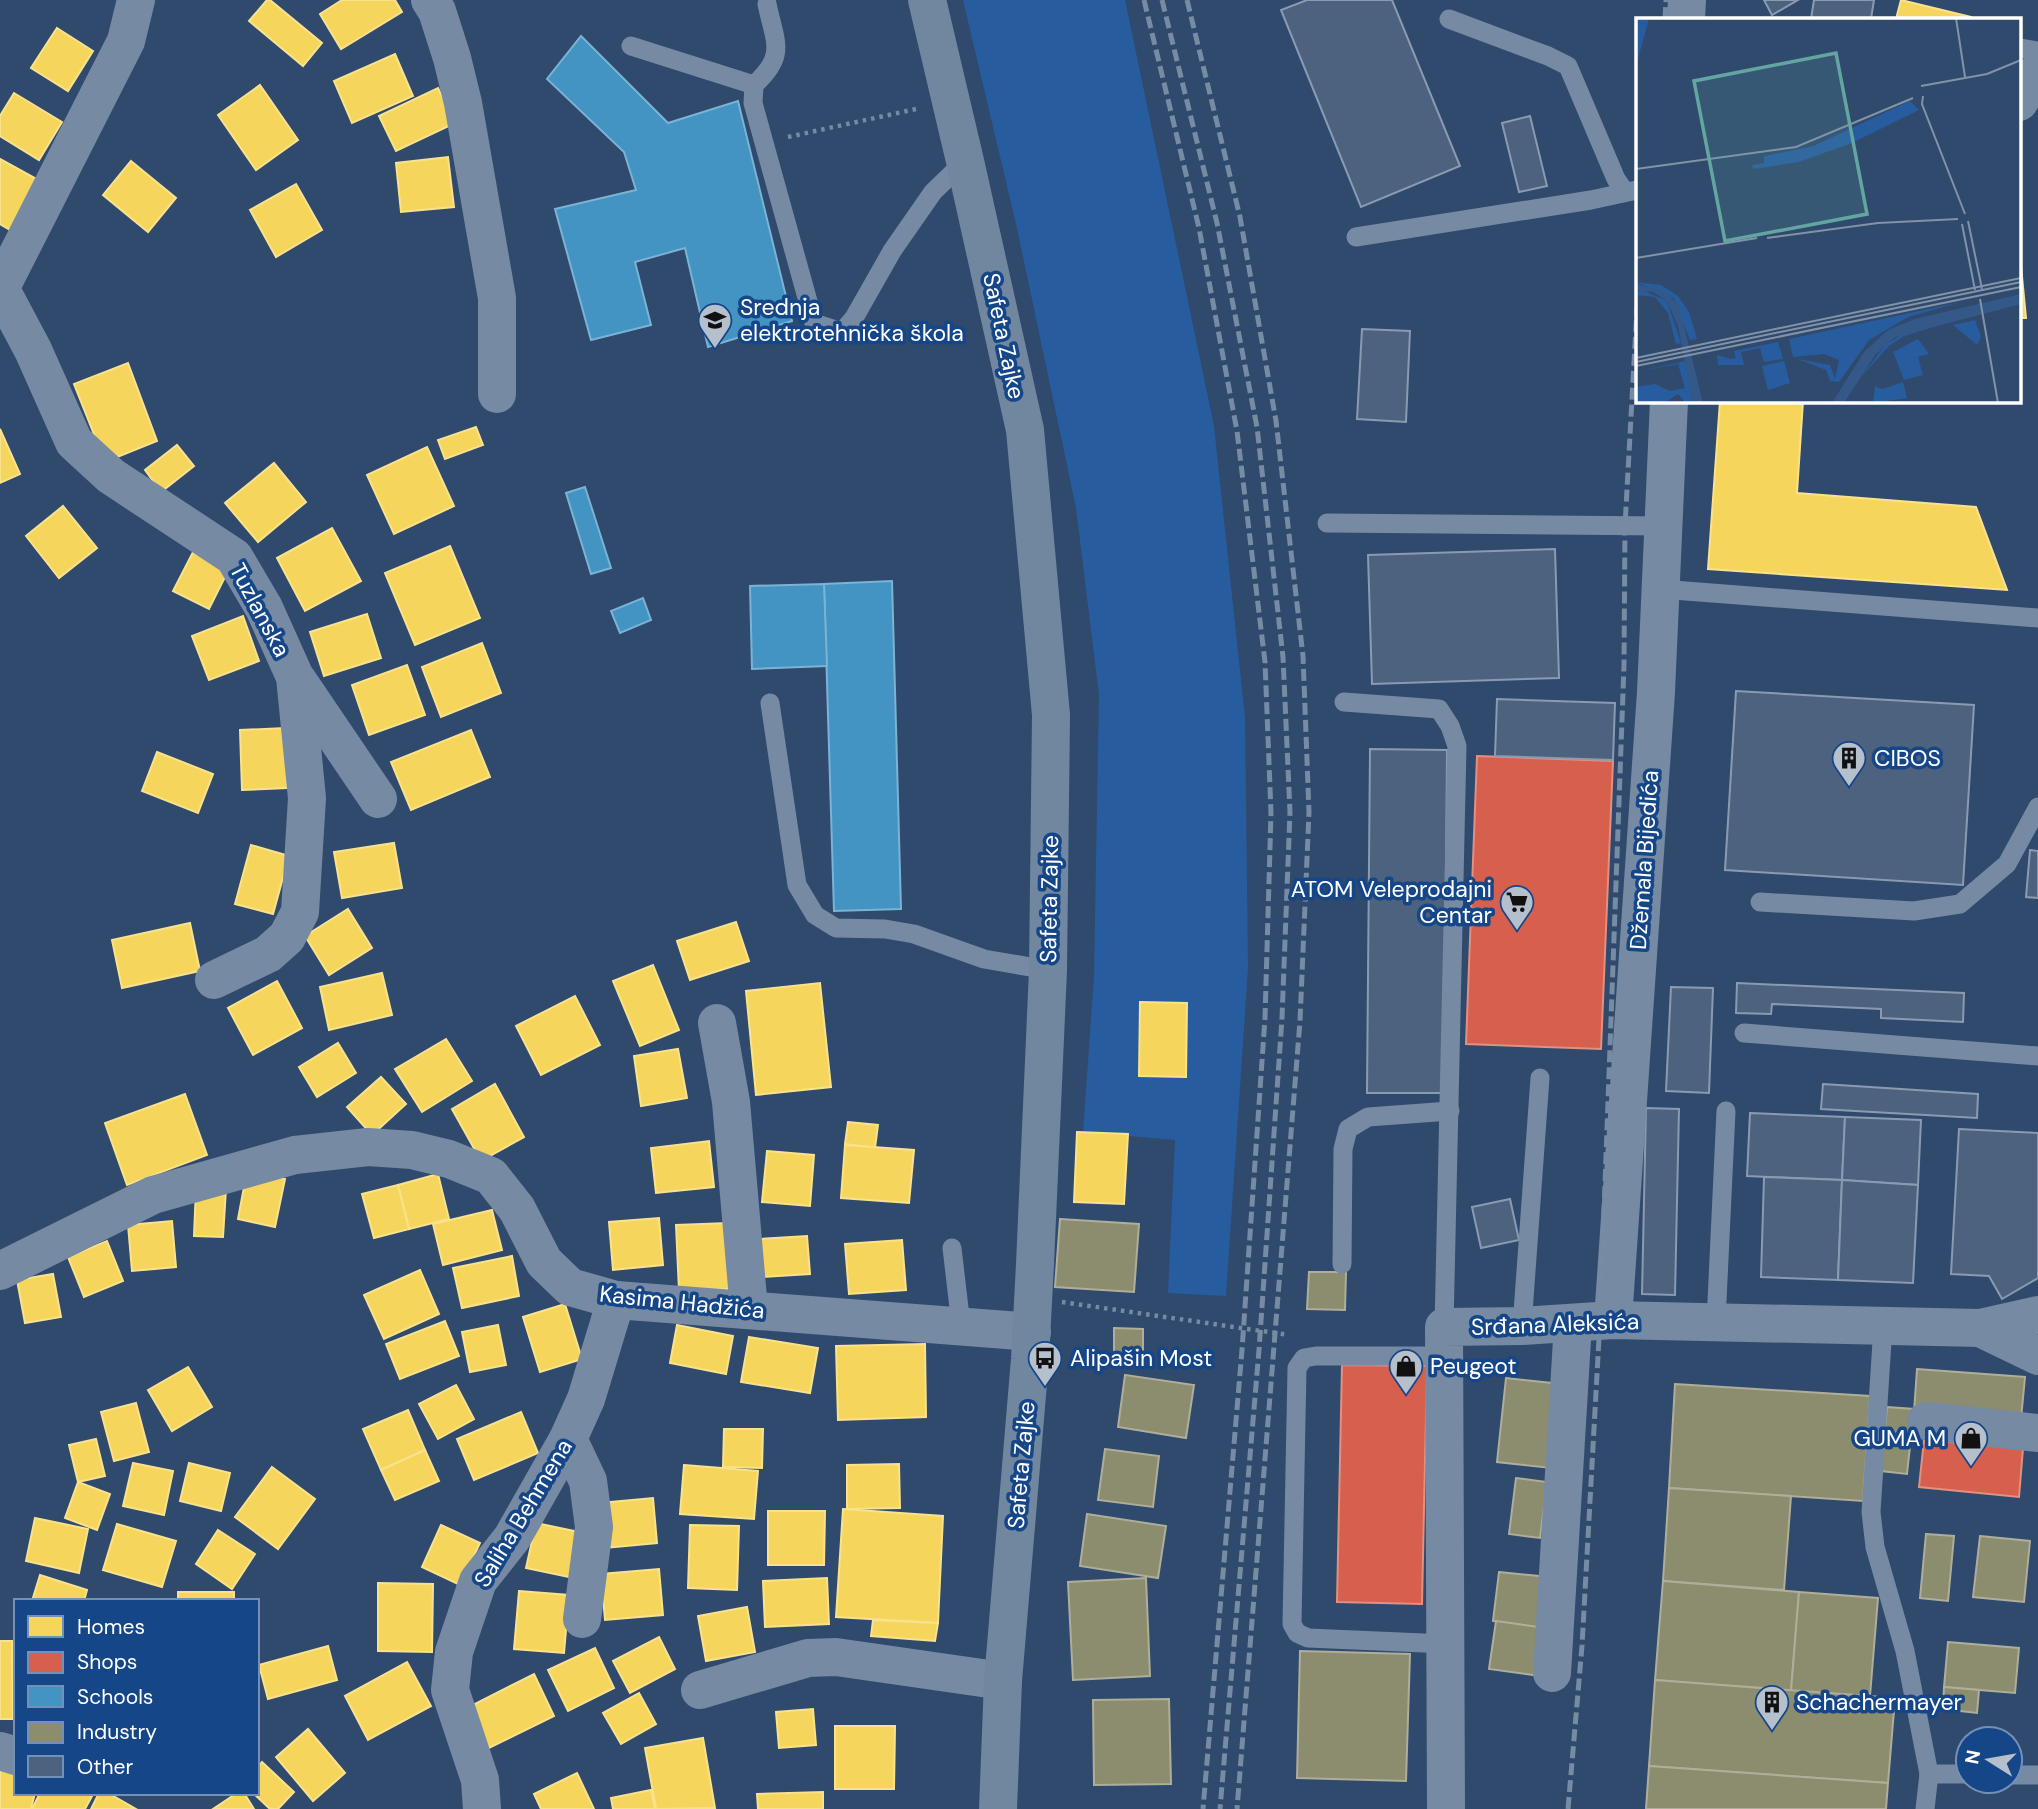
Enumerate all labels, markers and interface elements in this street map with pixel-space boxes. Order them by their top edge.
inset map [1636,18,2021,402]
street label: Safeta Zajke [976,270,1032,402]
place label: Srednja elektrotehnička škola [740,292,964,348]
school or university icon: Srednja elektrotehnička škola [696,301,734,350]
street label: Tuzlanska [223,558,297,662]
building icon: CIBOS [1830,739,1868,788]
place label: CIBOS [1874,743,1941,773]
street label: Džemala Bijedića [1623,769,1665,951]
street label: Safeta Zajke [1033,835,1065,963]
place label: ATOM Veleprodajni Centar [1291,874,1492,930]
supermarket icon: ATOM Veleprodajni Centar [1498,883,1536,932]
street label: Kasima Hadžića [598,1278,766,1326]
street label: Srđana Aleksića [1470,1306,1640,1342]
bus stop icon: Alipašin Most [1026,1339,1064,1388]
place label: Alipašin Most [1070,1343,1212,1373]
shop icon: Peugeot [1387,1347,1425,1396]
place label: Peugeot [1430,1351,1517,1381]
street label: Safeta Zajke [1000,1400,1042,1530]
shop icon: GUMA M [1952,1419,1990,1468]
place label: GUMA M [1853,1423,1946,1453]
street label: Saliha Behmena [467,1433,579,1593]
legend [14,1599,259,1795]
text: Homes [77,1613,145,1641]
text: Shops [77,1648,137,1676]
text: Schools [77,1683,153,1711]
building icon: Schachermayer [1753,1683,1791,1732]
place label: Schachermayer [1796,1687,1962,1717]
text: Industry [77,1718,157,1746]
north arrow [1954,1725,2024,1795]
text: N [1959,1748,1986,1766]
text: Other [77,1753,133,1781]

